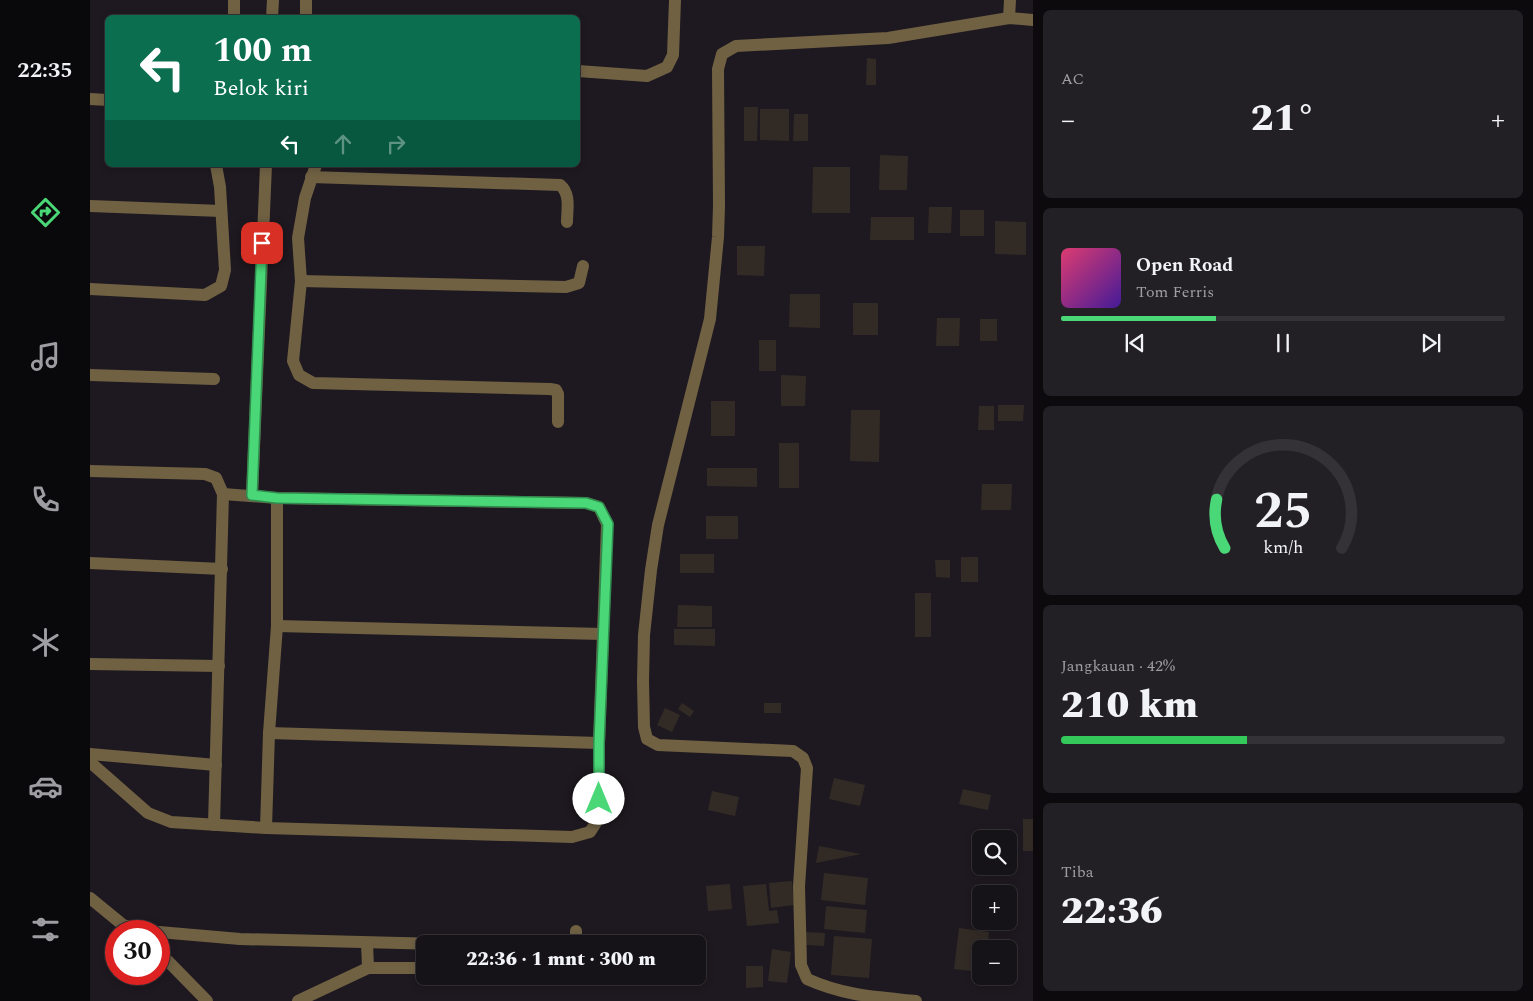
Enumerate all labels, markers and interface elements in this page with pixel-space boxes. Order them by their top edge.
text: 100 m [213,24,312,77]
icon: left [130,35,195,100]
text: 22:35 [17,54,73,87]
text: AC [1061,67,1084,91]
text: Belok kiri [213,72,309,105]
text: 21° [1251,90,1315,148]
text: − [1061,99,1075,142]
text: + [1491,99,1505,142]
icon: left [276,130,304,158]
icon: ahead [329,130,357,158]
icon: right [382,130,410,158]
icon: directions [28,195,63,230]
pin [241,222,283,264]
icon: arrive [248,229,276,257]
text: Open Road [1136,251,1233,280]
text: Tom Ferris [1136,280,1214,304]
icon: previous [1121,329,1149,357]
icon: pause [1269,329,1297,357]
icon: next [1417,329,1445,357]
icon: music [28,339,63,374]
text: 25 [1254,472,1312,551]
icon: phone [28,482,63,517]
text: km/h [1263,534,1303,561]
icon: climate [28,625,63,660]
text: Jangkauan · 42% [1061,654,1175,678]
text: 210 km [1061,677,1198,735]
icon: car [28,769,63,804]
position arrow [572,772,624,824]
map controls [972,830,1017,985]
button: search [972,830,1017,875]
text: Tiba [1061,860,1094,884]
text: 22:36 [1061,883,1163,941]
button: + [972,885,1017,930]
icon: filters [28,912,63,947]
speed limit sign: 30 [105,920,170,985]
button: − [972,940,1017,985]
text: 22:36 · 1 mnt · 300 m [466,945,656,974]

